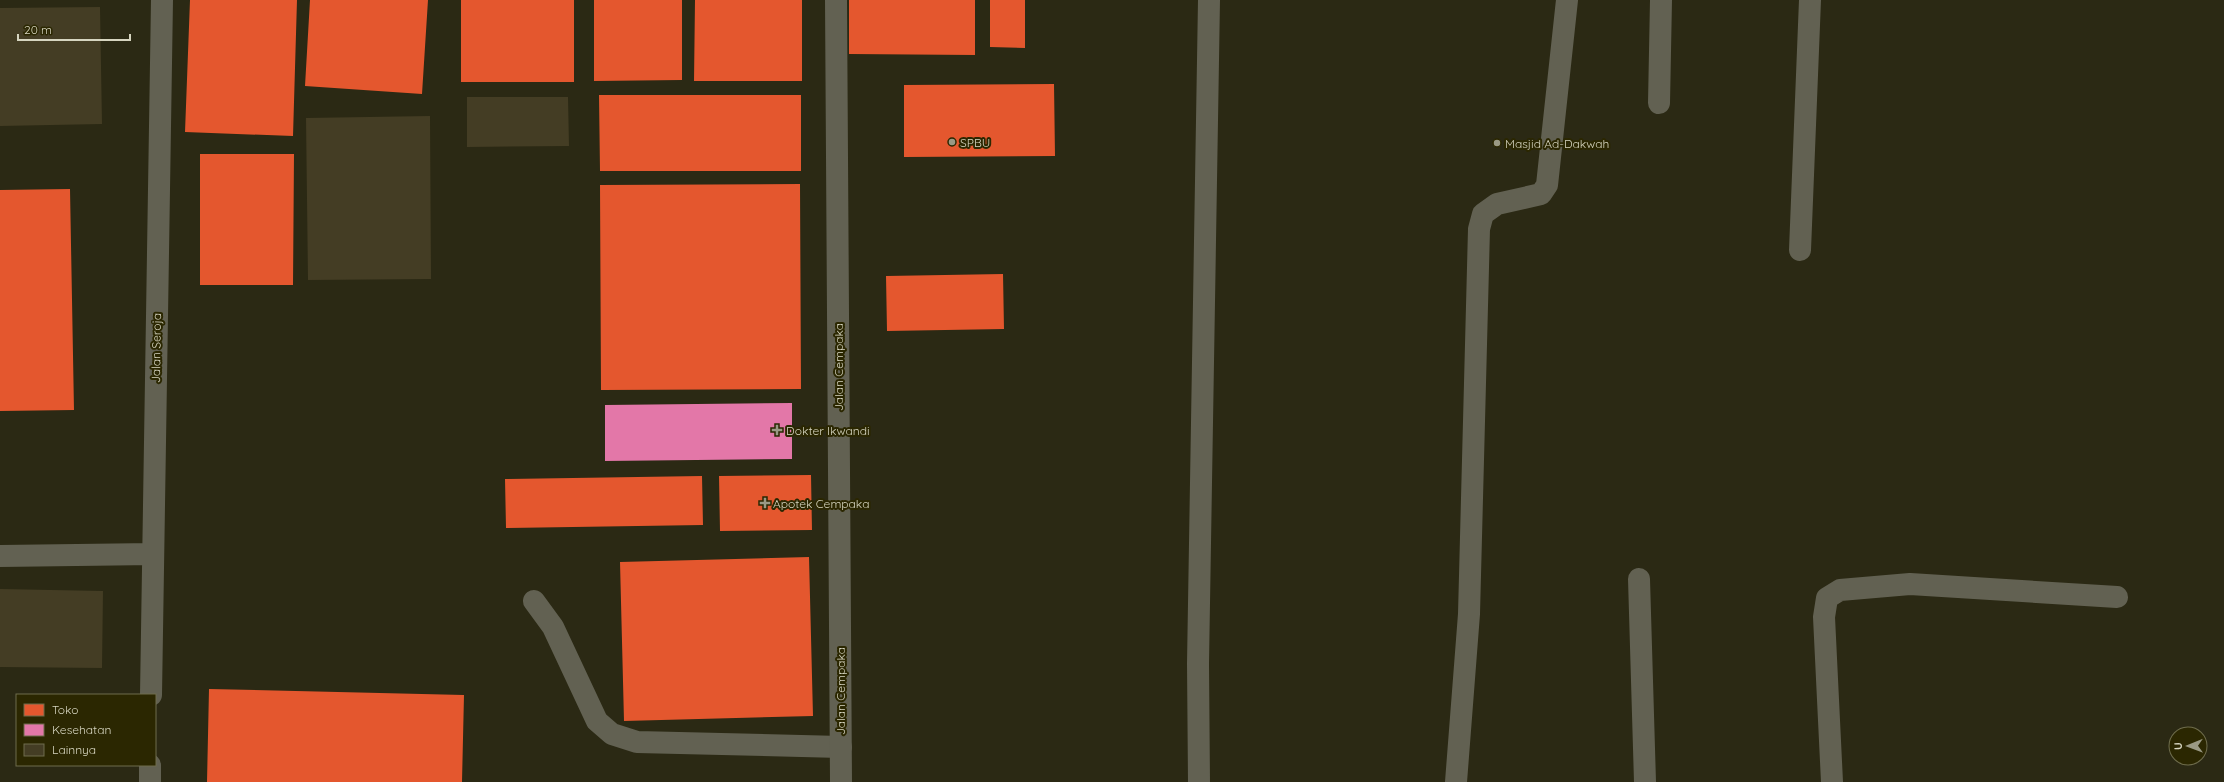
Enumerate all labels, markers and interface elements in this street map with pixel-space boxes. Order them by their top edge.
scale bar [18,16,130,42]
text: 20 m [24,22,52,37]
place label: SPBU [960,135,990,150]
place label: Masjid Ad-Dakwah [1505,136,1609,151]
marker: SPBU [947,137,957,147]
marker: Masjid Ad-Dakwah [1492,138,1502,148]
street label: Jalan Seroja [148,313,164,383]
street label: Jalan Cempaka [831,323,846,411]
place label: Dokter Ikwandi [786,423,870,438]
marker: Dokter Ikwandi [771,424,783,436]
place label: Apotek Cempaka [773,496,870,511]
marker: Apotek Cempaka [760,498,770,508]
street label: Jalan Cempaka [833,647,848,735]
legend [16,694,156,766]
text: Toko [52,702,78,717]
text: Kesehatan [52,722,111,737]
north arrow [2168,726,2208,766]
text: Lainnya [52,742,96,757]
text: U [2171,742,2185,750]

